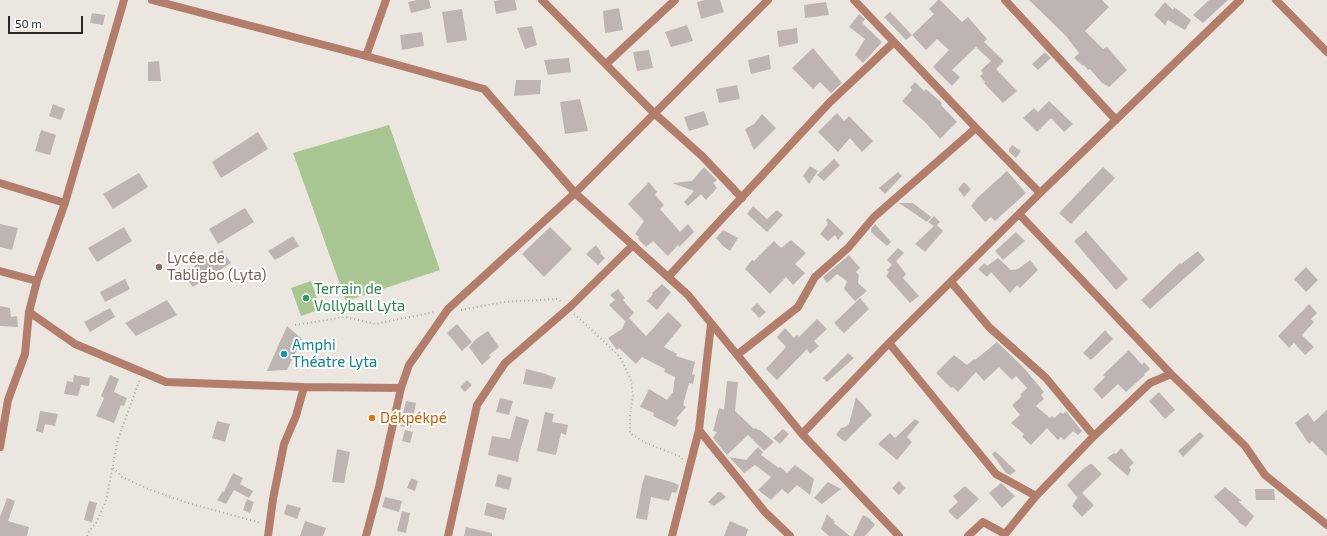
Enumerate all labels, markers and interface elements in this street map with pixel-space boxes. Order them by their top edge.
scale bar [10,8,85,34]
text: 50 m [15,16,42,30]
place label: Lycée de Tabligbo (Lyta) [167,249,266,284]
marker: Lycée de Tabligbo (Lyta) [154,262,164,272]
place label: Terrain de Vollyball Lyta [314,280,405,315]
marker: Terrain de Vollyball Lyta [301,293,311,303]
place label: Amphi Théatre Lyta [292,336,377,371]
marker: Amphi Théatre Lyta [279,349,289,359]
place label: Dékpékpé [380,409,447,427]
marker: Dékpékpé [367,413,377,423]

